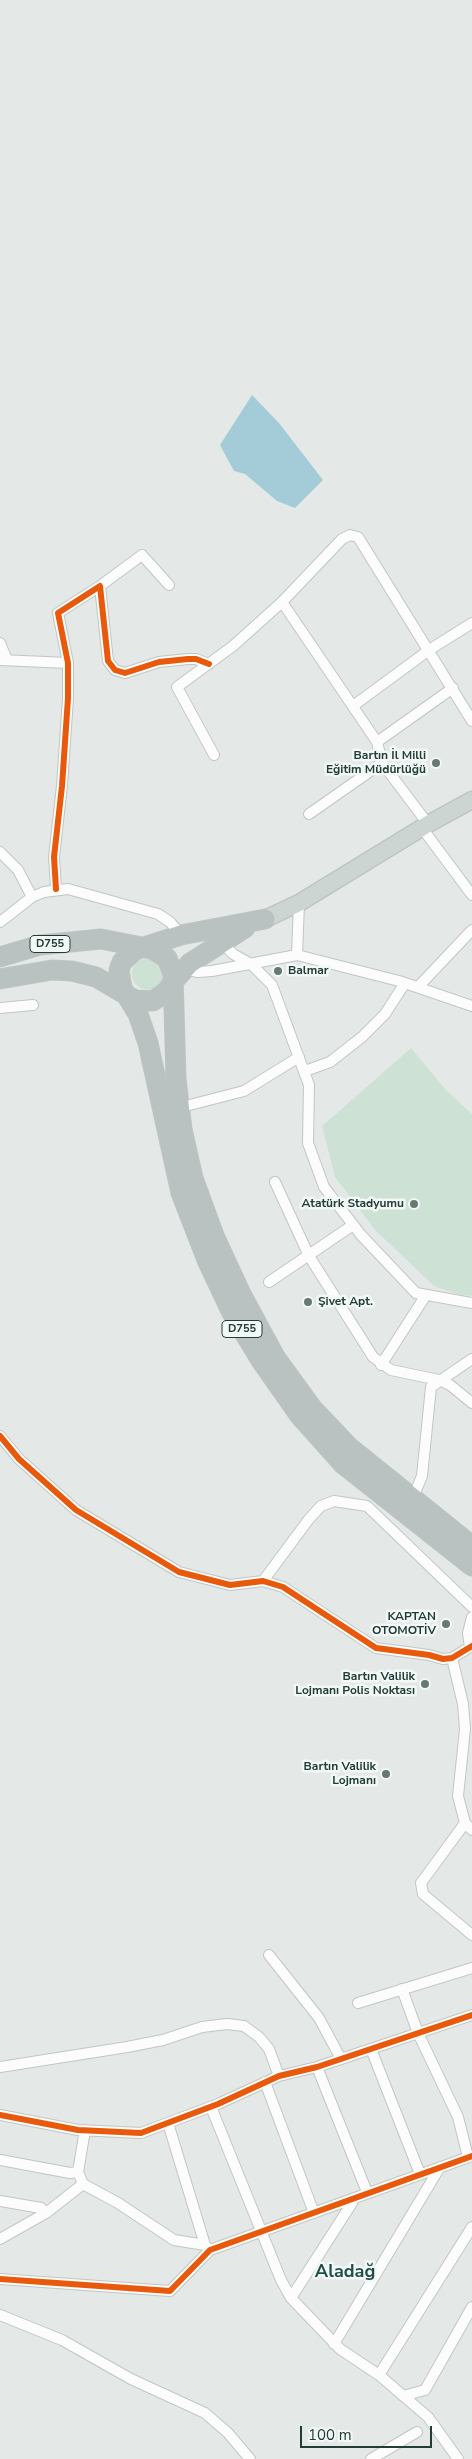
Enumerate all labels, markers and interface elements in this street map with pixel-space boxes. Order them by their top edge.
place label: Bartın İl Milli Eğitim Müdürlüğü [326,749,426,777]
marker: Bartın İl Milli Eğitim Müdürlüğü [430,757,442,769]
road number: D755 [30,936,70,952]
place label: Balmar [288,964,328,978]
marker: Balmar [272,965,284,977]
place label: Atatürk Stadyumu [302,1197,404,1211]
marker: Atatürk Stadyumu [408,1198,420,1210]
place label: Şivet Apt. [318,1295,373,1309]
marker: Şivet Apt. [302,1296,314,1308]
road number: D755 [222,1320,262,1338]
place label: KAPTAN OTOMOTİV [372,1610,436,1638]
marker: KAPTAN OTOMOTİV [440,1618,452,1630]
place label: Bartın Valilik Lojmanı Polis Noktası [295,1670,415,1698]
marker: Bartın Valilik Lojmanı Polis Noktası [419,1678,431,1690]
place label: Bartın Valilik Lojmanı [304,1760,376,1788]
marker: Bartın Valilik Lojmanı [380,1768,392,1780]
district label: Aladağ [315,2262,375,2284]
scale bar [302,2416,434,2448]
text: 100 m [308,2425,352,2445]

